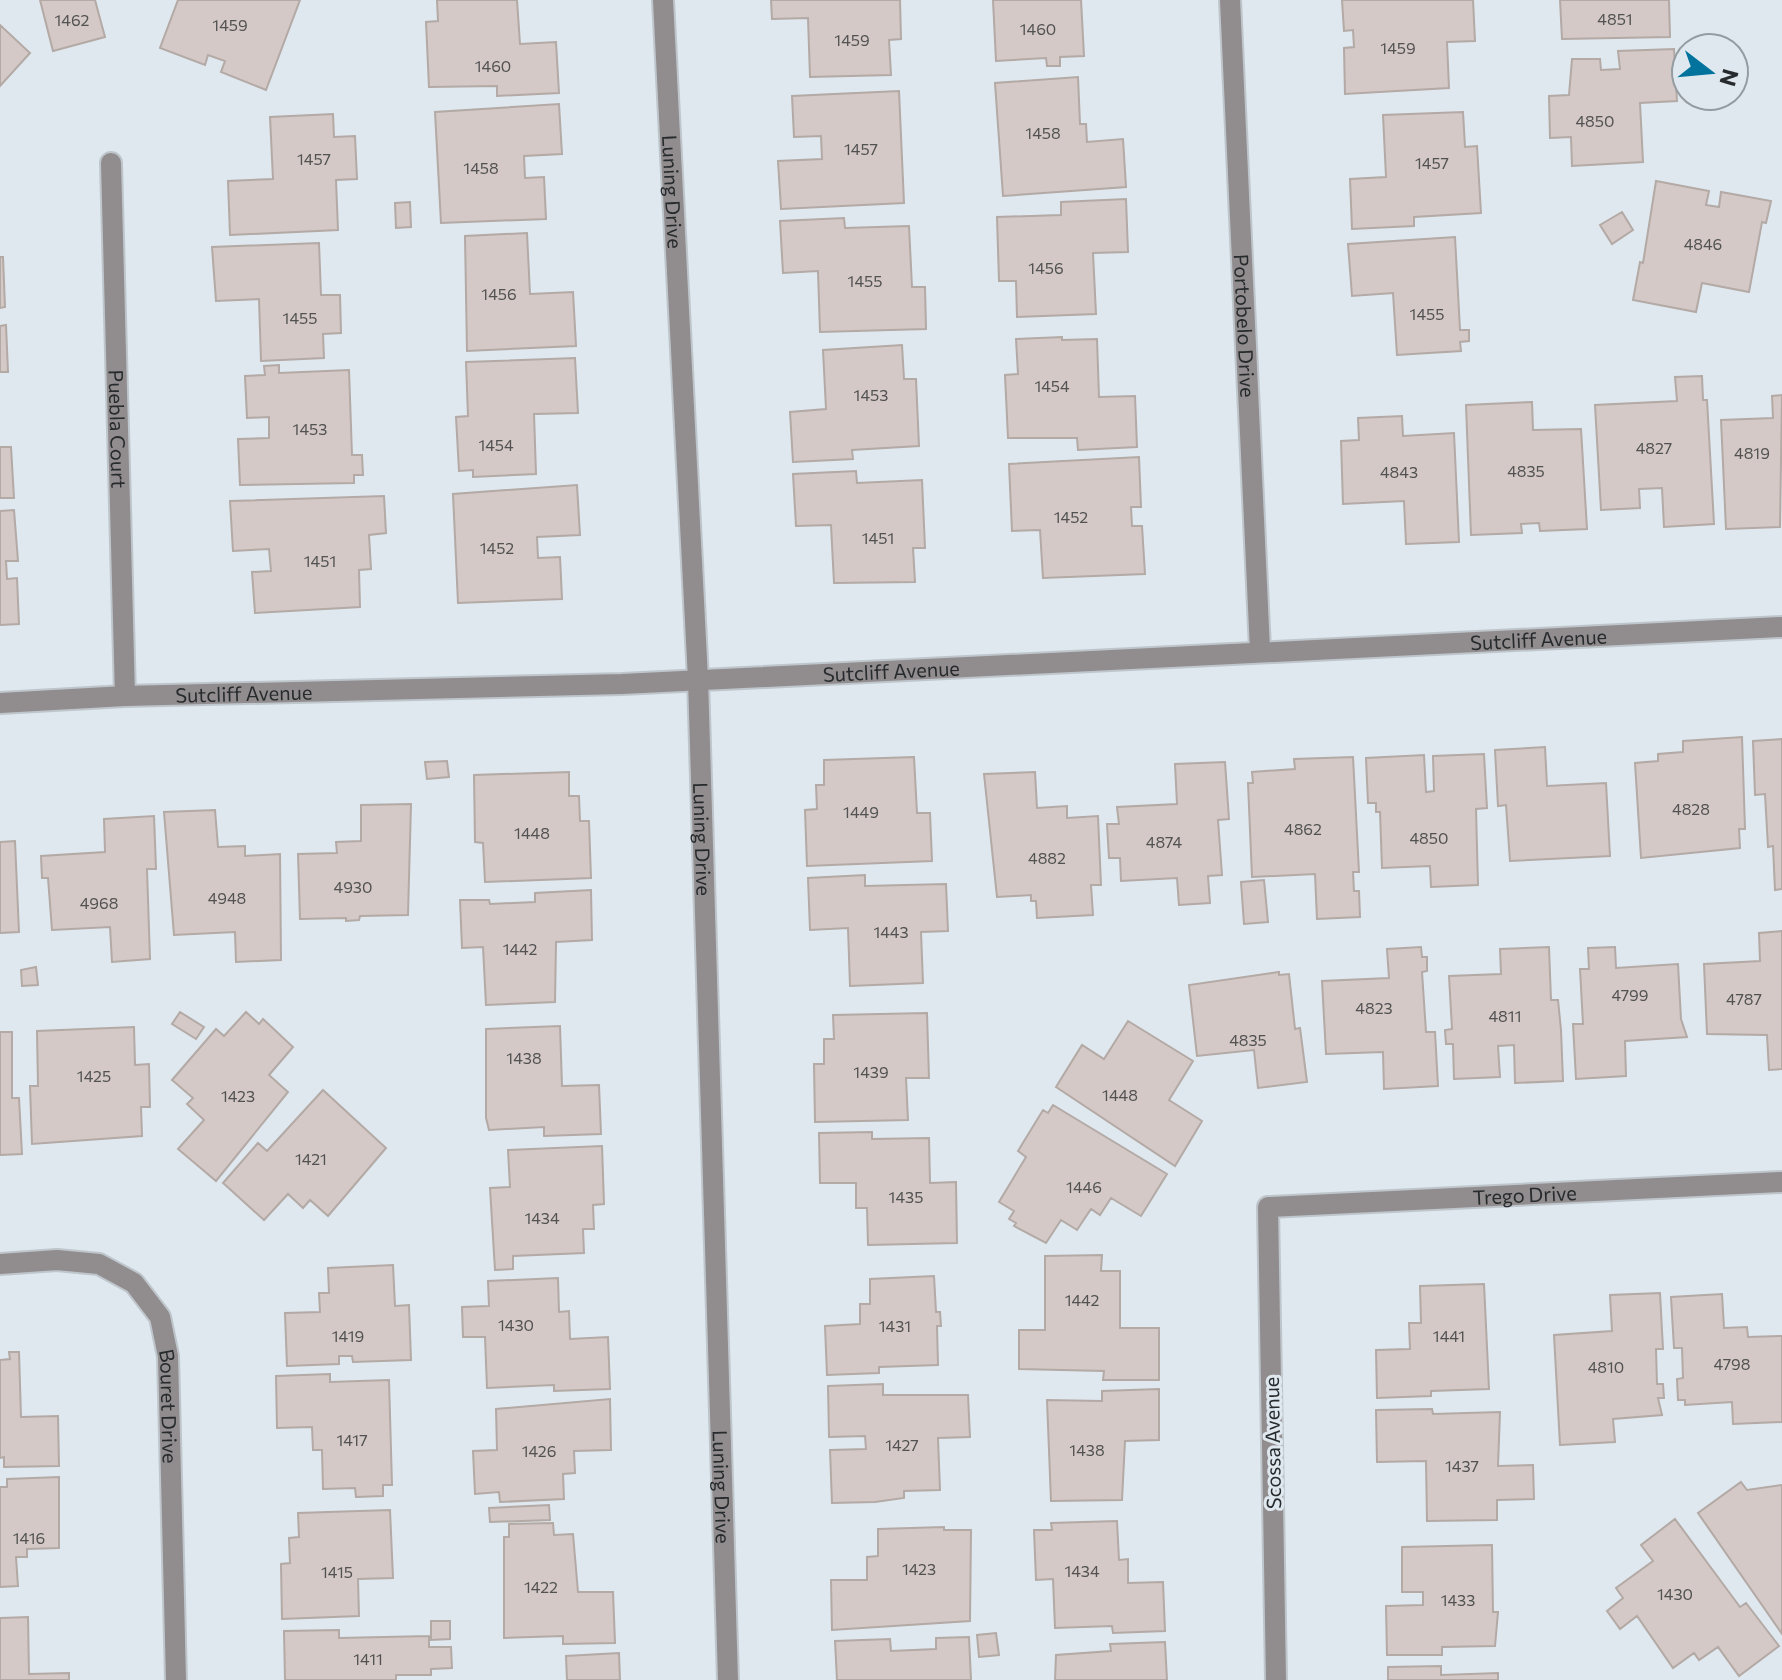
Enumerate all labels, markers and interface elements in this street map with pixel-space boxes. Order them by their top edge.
house number: 4851 [1597,9,1633,28]
house number: 1462 [55,10,90,29]
house number: 1459 [212,15,248,34]
house number: 1460 [1020,19,1056,38]
house number: 1459 [834,30,870,49]
north arrow [1670,32,1750,112]
house number: 1459 [1380,38,1416,57]
house number: 1460 [475,56,511,75]
text: N [1714,66,1745,89]
house number: 4850 [1576,111,1614,130]
house number: 1458 [1025,123,1061,142]
street label: Luning Drive [658,134,688,249]
house number: 1457 [844,139,878,158]
house number: 1457 [297,149,331,168]
house number: 1457 [1415,153,1449,172]
house number: 1458 [463,158,499,177]
house number: 4846 [1684,234,1722,253]
street label: Portobelo Drive [1230,253,1260,398]
house number: 1456 [1028,258,1064,277]
house number: 1455 [848,271,882,290]
house number: 1456 [481,284,517,303]
house number: 1455 [1410,304,1444,323]
house number: 1455 [283,308,317,327]
street label: Puebla Court [104,369,132,488]
house number: 1454 [1034,376,1070,395]
house number: 1453 [854,385,888,404]
house number: 1453 [293,419,327,438]
house number: 1454 [478,435,514,454]
house number: 4827 [1636,438,1672,457]
house number: 4819 [1734,443,1770,462]
house number: 4835 [1507,461,1545,480]
house number: 4843 [1380,462,1418,481]
house number: 1452 [1054,507,1088,526]
house number: 1451 [862,528,894,547]
house number: 1452 [480,538,514,557]
house number: 1451 [304,551,336,570]
street label: Sutcliff Avenue [1470,624,1608,654]
street label: Sutcliff Avenue [822,655,960,686]
street label: Sutcliff Avenue [175,679,313,707]
street label: Luning Drive [689,782,716,896]
house number: 4828 [1672,799,1710,818]
house number: 1449 [843,802,879,821]
house number: 4862 [1284,819,1322,838]
house number: 1448 [514,823,550,842]
house number: 4850 [1410,828,1448,847]
house number: 4874 [1146,832,1183,851]
house number: 4882 [1028,848,1066,867]
house number: 4930 [334,877,372,896]
house number: 4948 [208,888,246,907]
house number: 4968 [80,893,118,912]
house number: 1443 [873,922,909,941]
house number: 1442 [503,939,537,958]
house number: 4799 [1611,985,1649,1004]
house number: 4787 [1726,989,1762,1008]
house number: 4823 [1355,998,1393,1017]
house number: 4811 [1489,1006,1522,1025]
house number: 4835 [1229,1030,1267,1049]
house number: 1438 [506,1048,542,1067]
house number: 1439 [853,1062,889,1081]
house number: 1425 [77,1066,111,1085]
house number: 1448 [1102,1085,1138,1104]
house number: 1423 [221,1086,255,1105]
house number: 1421 [295,1149,327,1168]
house number: 1446 [1066,1177,1102,1196]
street label: Trego Drive [1472,1180,1577,1209]
house number: 1435 [889,1187,923,1206]
house number: 1434 [524,1208,560,1227]
house number: 1442 [1065,1290,1099,1309]
house number: 1430 [498,1315,534,1334]
house number: 1431 [879,1316,911,1335]
house number: 1419 [332,1326,364,1345]
house number: 1441 [1433,1326,1465,1345]
street label: Bouret Drive [155,1347,183,1464]
house number: 4798 [1713,1354,1751,1373]
house number: 4810 [1588,1357,1624,1376]
street label: Scossa Avenue [1259,1377,1285,1509]
house number: 1417 [336,1430,368,1449]
street label: Luning Drive [709,1430,736,1544]
house number: 1427 [885,1435,919,1454]
house number: 1438 [1069,1440,1105,1459]
house number: 1426 [522,1441,556,1460]
house number: 1437 [1445,1456,1479,1475]
house number: 1416 [13,1528,45,1547]
house number: 1423 [902,1559,936,1578]
house number: 1434 [1064,1561,1100,1580]
house number: 1415 [321,1562,353,1581]
house number: 1422 [524,1577,558,1596]
house number: 1430 [1657,1584,1693,1603]
house number: 1433 [1441,1590,1475,1609]
house number: 1411 [353,1649,383,1668]

